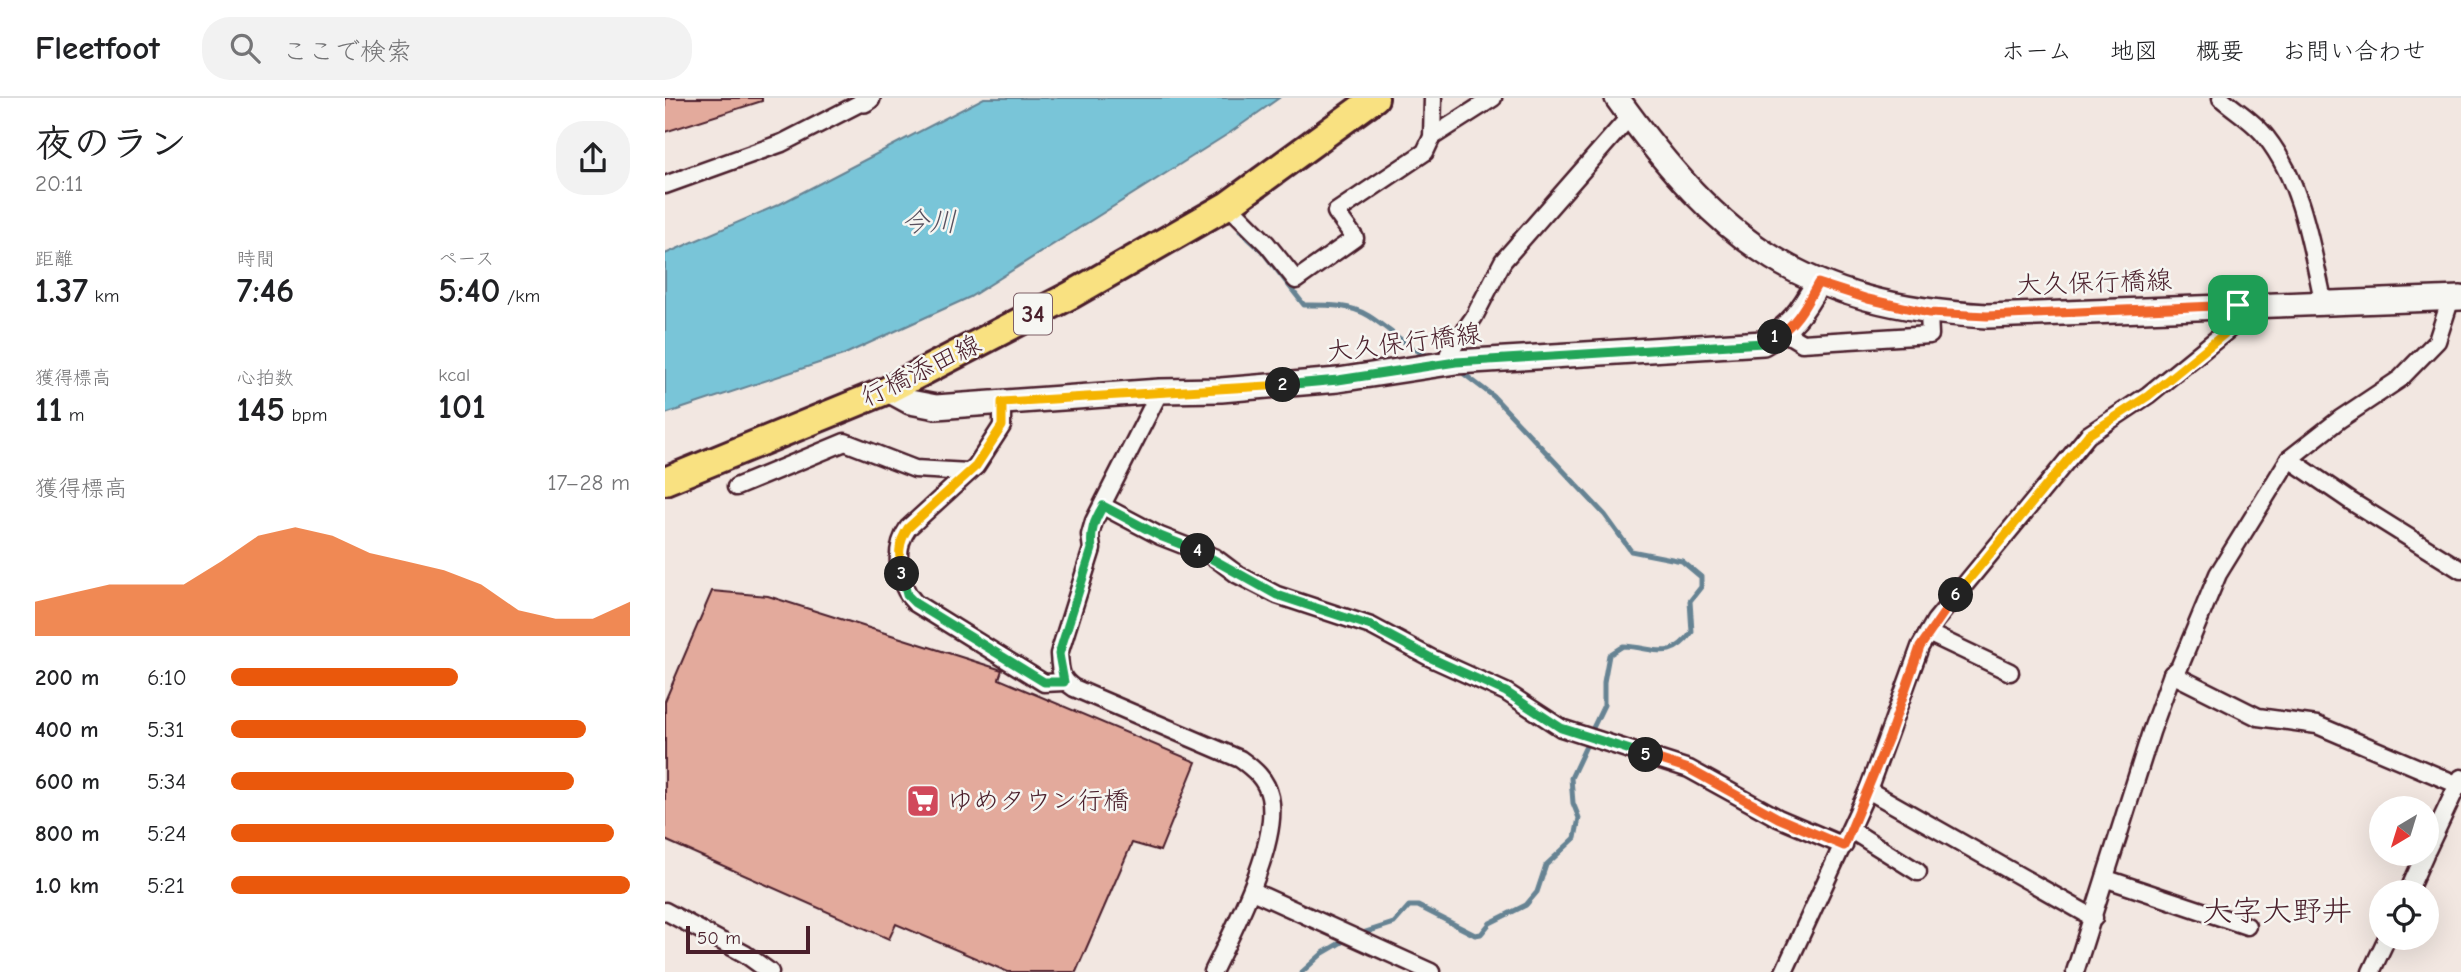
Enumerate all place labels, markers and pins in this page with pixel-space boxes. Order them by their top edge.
pin [2208,275,2268,335]
pin: 1 [1757,320,1793,354]
pin: 2 [1265,368,1301,402]
pin: 4 [1181,533,1215,568]
pin: 3 [884,556,919,592]
pin: 6 [1939,578,1973,612]
pin: 5 [1629,738,1663,772]
supermarket icon: ゆめタウン行橋 [904,782,942,820]
place label: ゆめタウン行橋 [947,786,1129,816]

